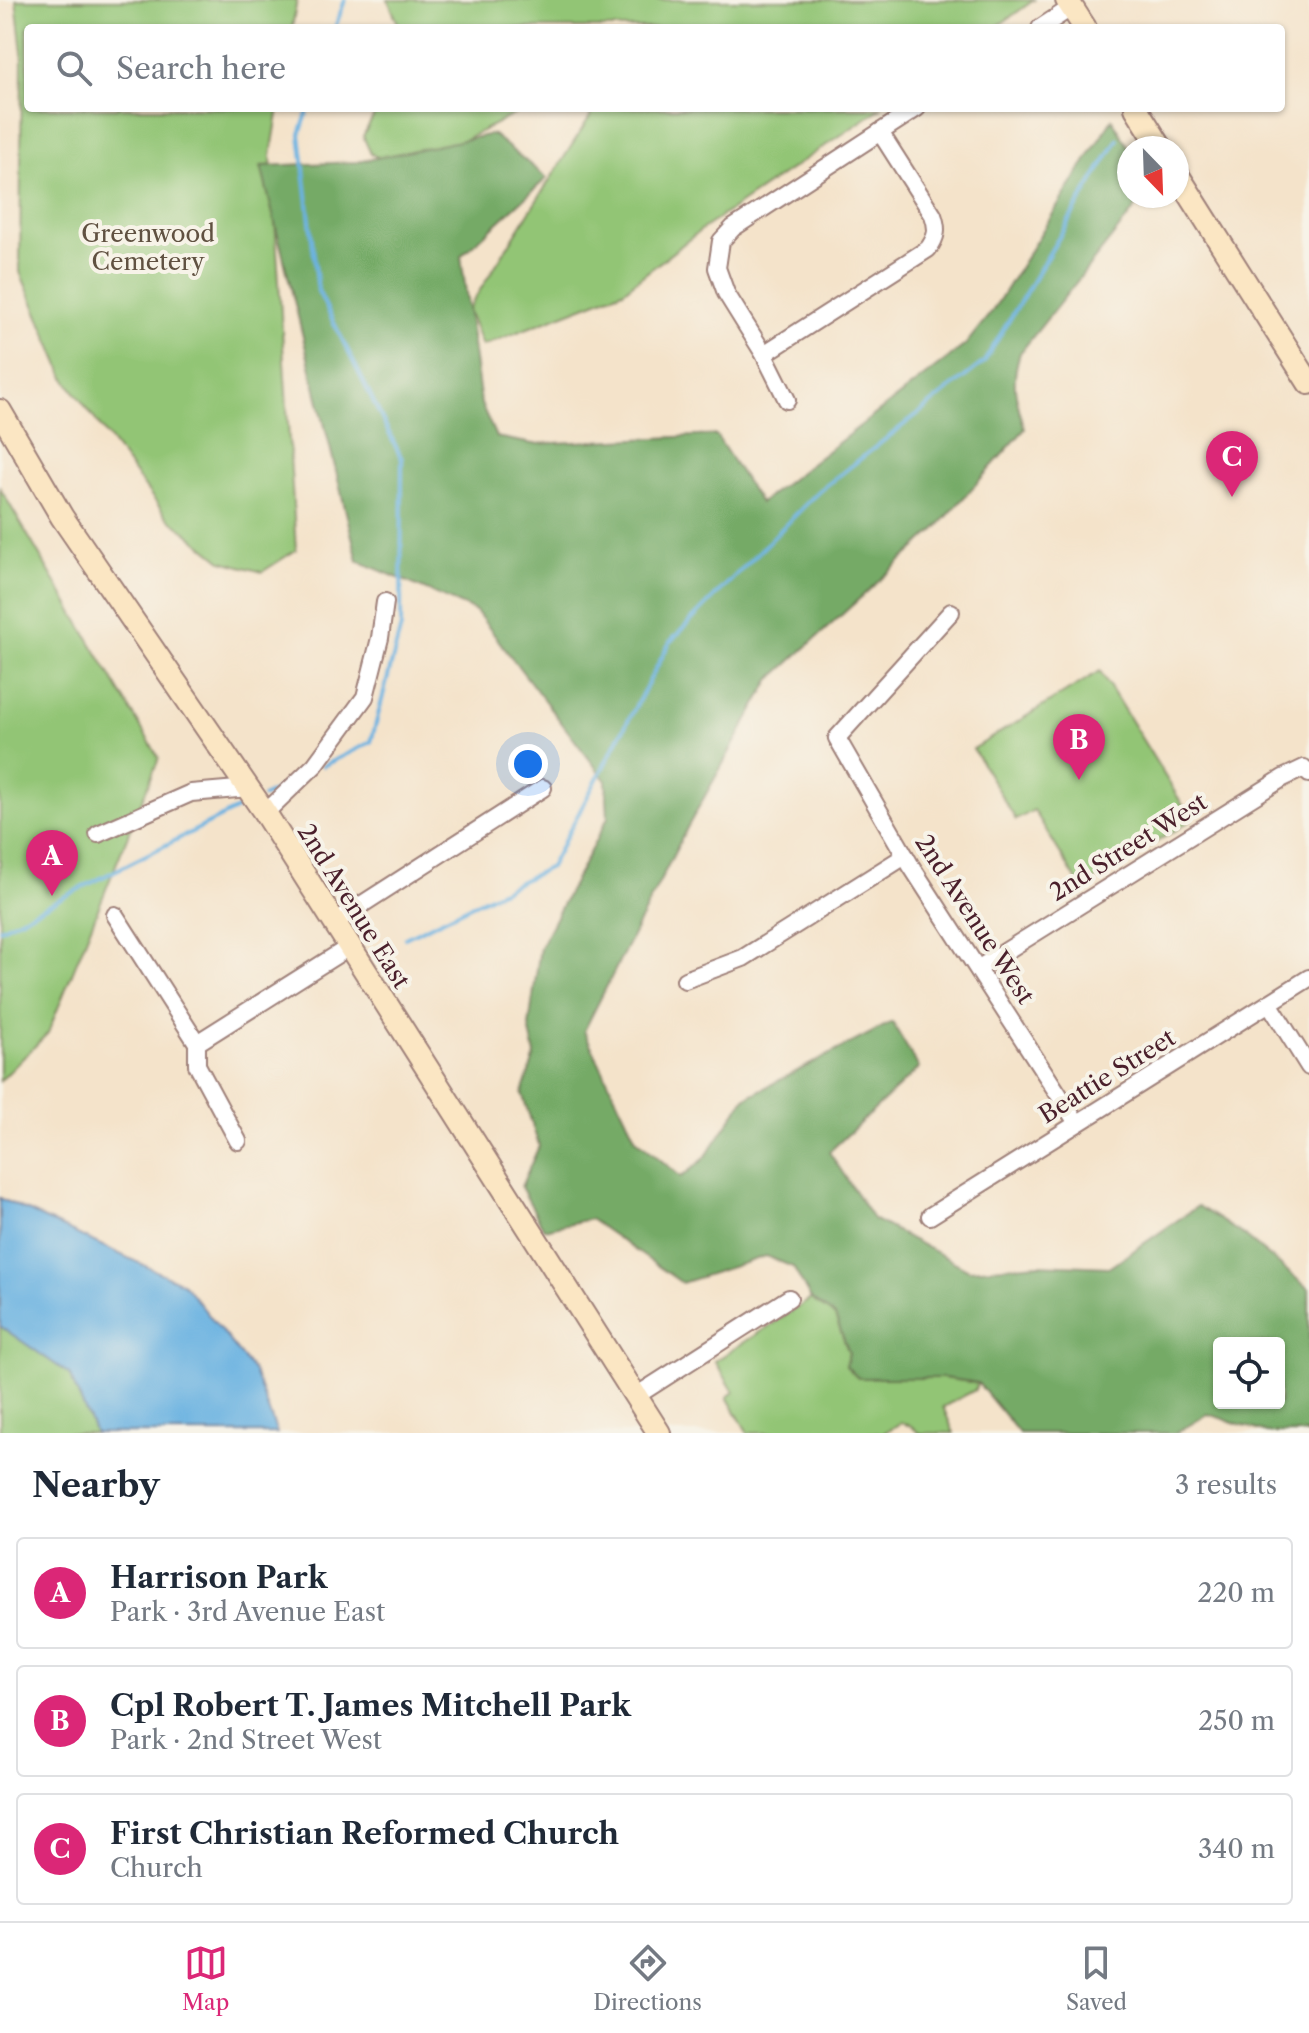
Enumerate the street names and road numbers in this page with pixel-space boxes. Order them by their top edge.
street label: 2nd Street West [1044,787,1212,907]
street label: 2nd Avenue East [292,818,417,994]
street label: 2nd Avenue West [909,829,1041,1010]
street label: Beattie Street [1034,1022,1181,1129]

